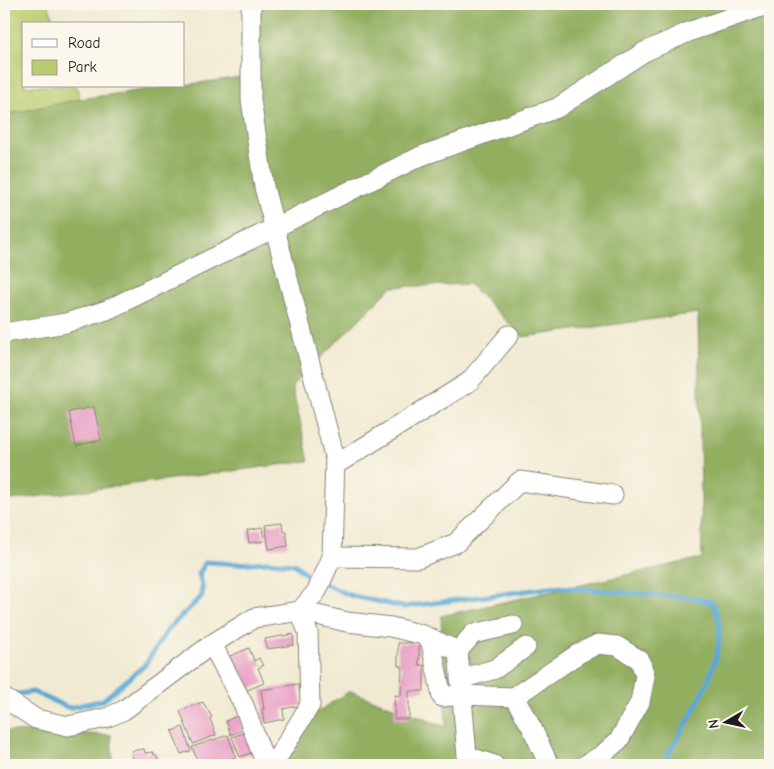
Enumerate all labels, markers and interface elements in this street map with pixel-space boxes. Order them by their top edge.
legend [22,22,185,88]
text: Road [68,34,100,52]
text: Park [68,58,97,76]
north arrow [702,696,752,746]
text: N [705,718,723,730]

